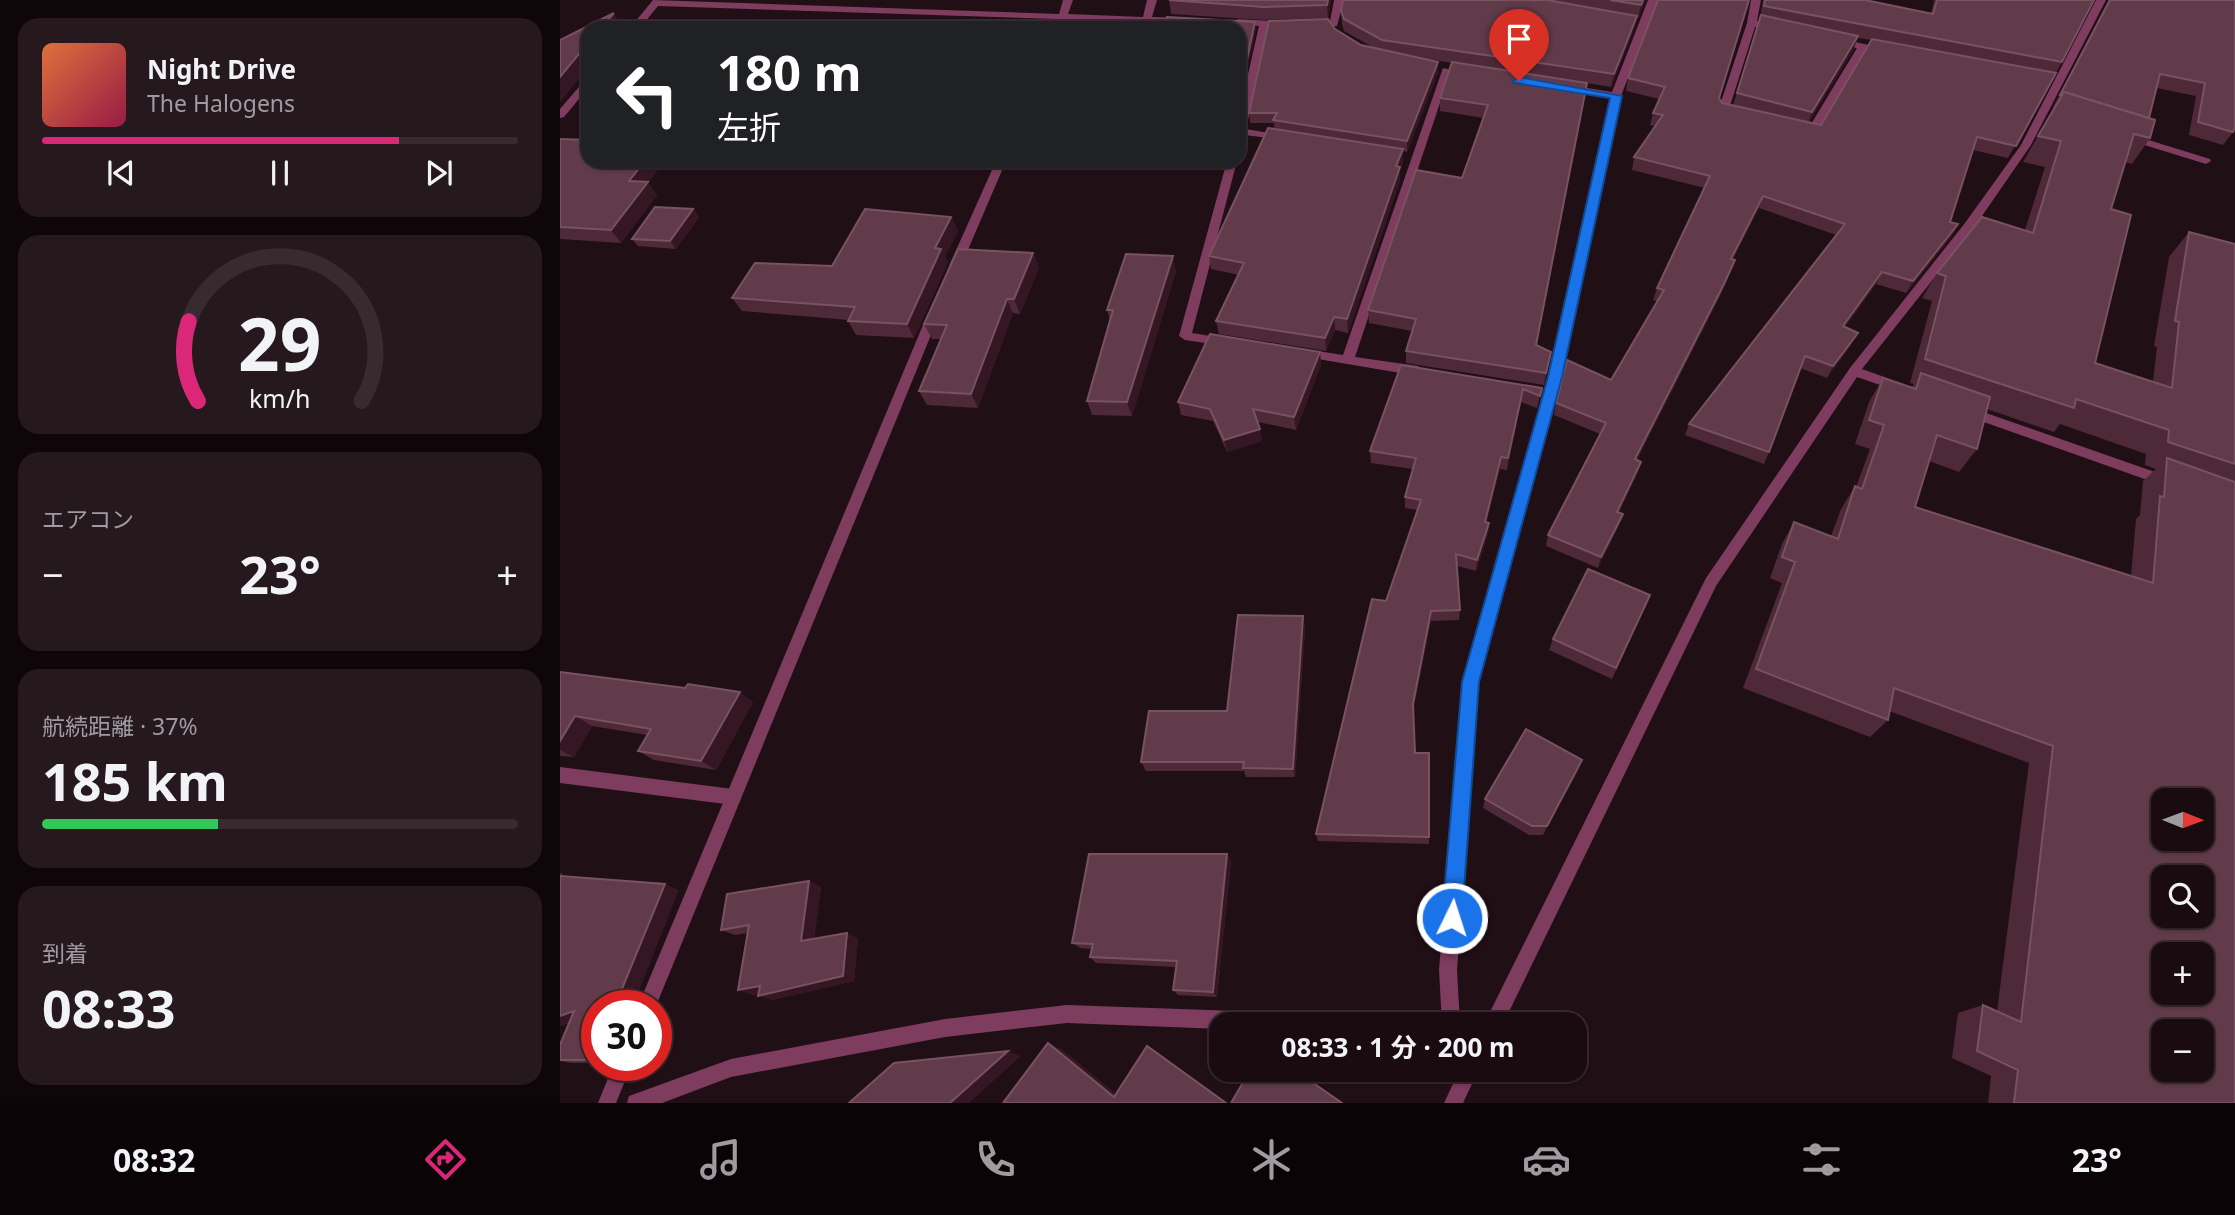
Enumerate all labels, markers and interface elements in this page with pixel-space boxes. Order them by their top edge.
pin [1489,9,1549,81]
icon: arrive [1500,20,1538,58]
text: 180 m [717,39,862,105]
icon: left [602,49,693,140]
text: Night Drive [147,51,296,87]
text: The Halogens [147,87,295,119]
text: 左折 [717,105,781,148]
icon: previous [102,154,140,192]
icon: pause [261,154,299,192]
icon: next [420,154,458,192]
text: 29 [238,293,322,392]
text: km/h [249,380,311,414]
text: エアコン [42,503,134,535]
text: 23° [239,538,321,609]
text: − [42,548,64,600]
text: + [496,548,518,600]
text: 航続距離 · 37% [42,710,198,742]
text: 185 km [42,745,228,816]
north arrow [2151,788,2214,850]
map controls [2151,788,2214,1082]
button: search [2151,865,2214,928]
position arrow [1415,881,1489,955]
text: 到着 [42,937,88,969]
button: + [2151,942,2214,1005]
text: 08:33 [42,972,176,1043]
speed limit sign: 30 [581,990,672,1081]
button: − [2151,1019,2214,1082]
text: 08:33 · 1 分 · 200 m [1282,1029,1514,1065]
icon: directions [421,1135,470,1184]
icon: music [696,1135,745,1184]
icon: phone [971,1135,1020,1184]
icon: climate [1247,1135,1296,1184]
icon: car [1522,1135,1571,1184]
icon: filters [1797,1135,1846,1184]
text: 08:32 [113,1138,195,1181]
text: 23° [2072,1138,2122,1181]

